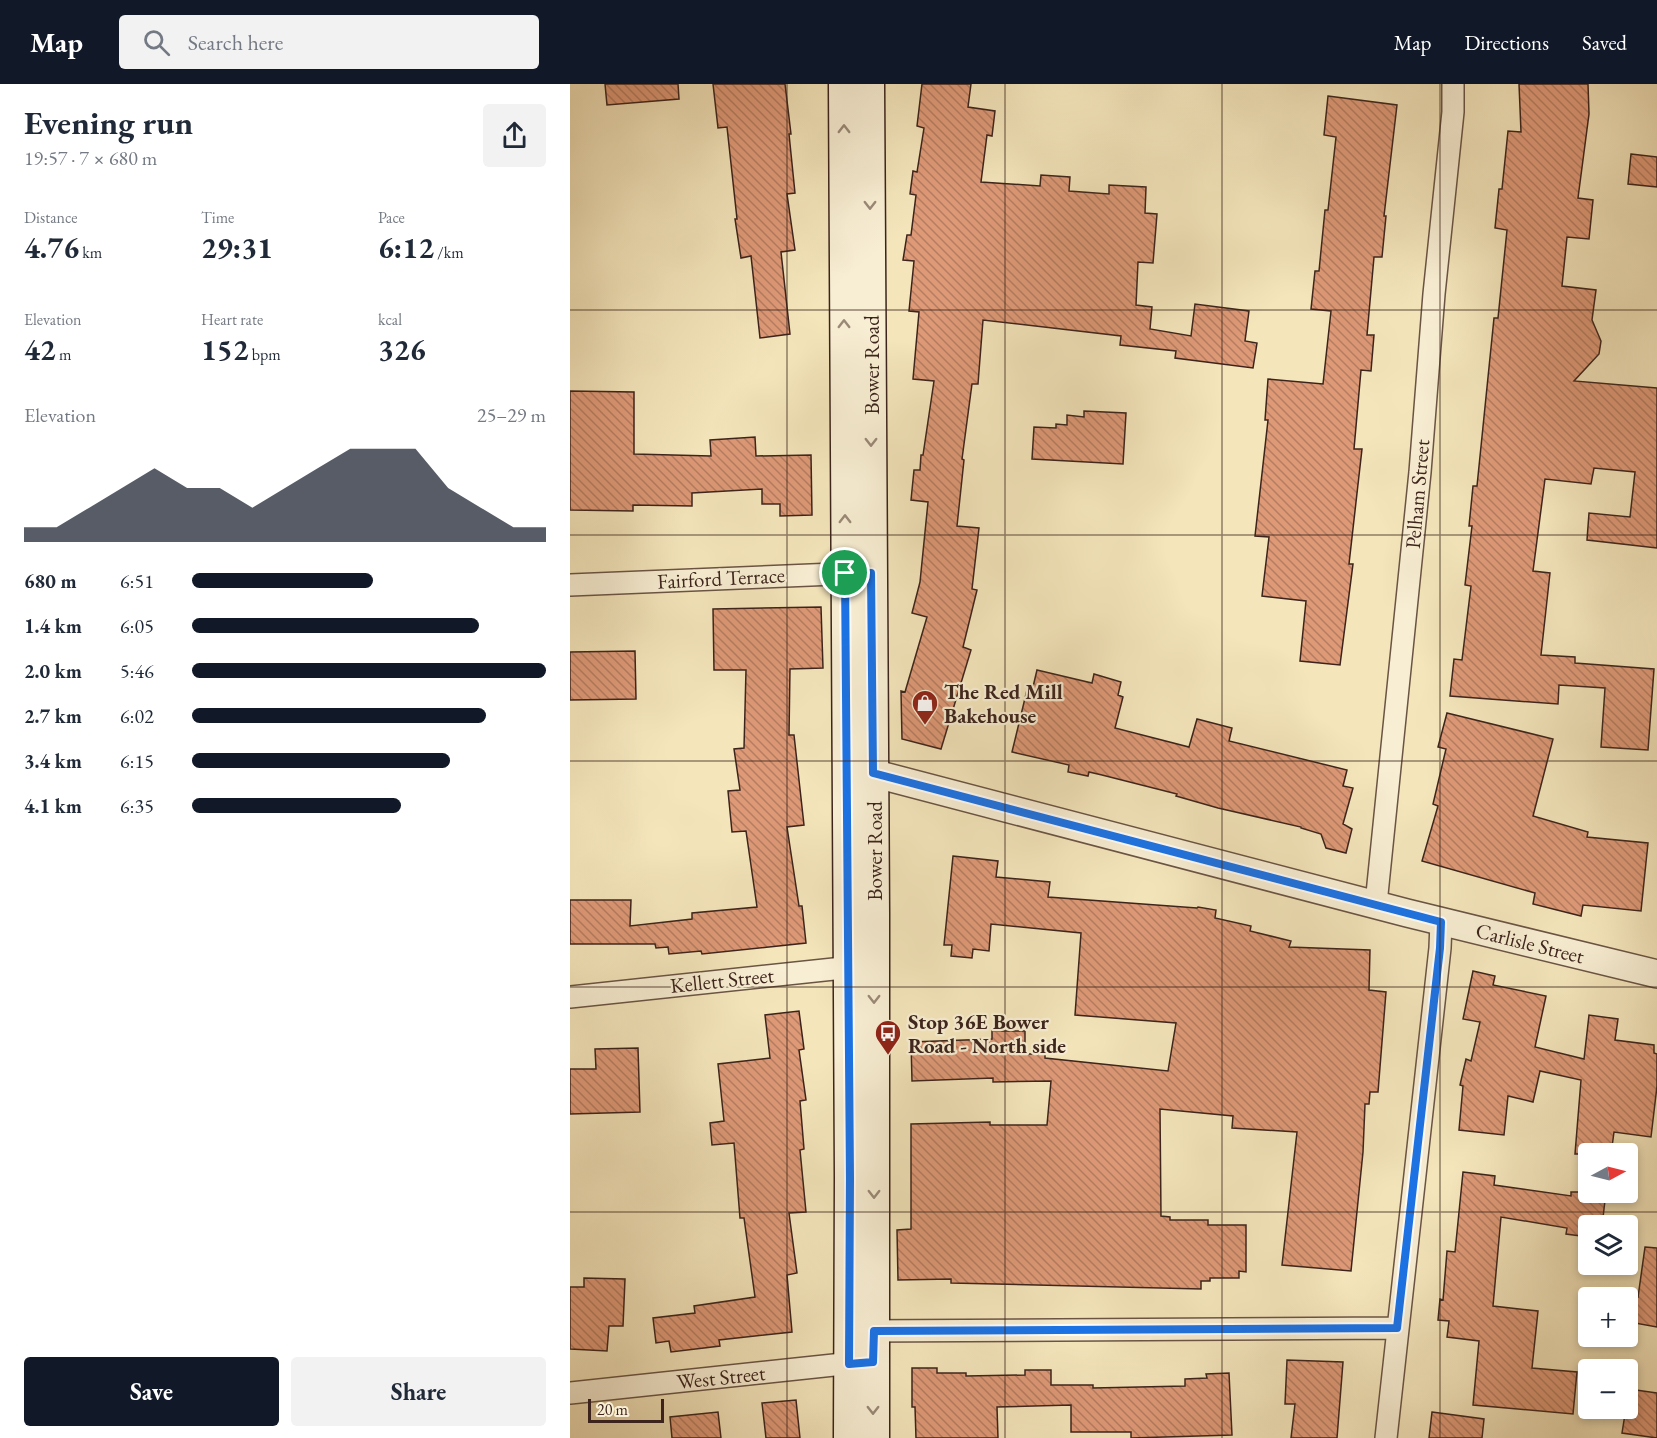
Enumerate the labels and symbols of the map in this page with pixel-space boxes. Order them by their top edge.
one-way arrow [838,124,850,133]
one-way arrow [864,201,876,210]
street label: Bower Road [858,315,885,415]
one-way arrow [838,319,850,328]
one-way arrow [865,438,877,447]
street label: Pelham Street [1399,438,1435,550]
one-way arrow [839,514,851,523]
pin [819,547,870,598]
street label: Fairford Terrace [656,561,786,595]
place label: The Red Mill Bakehouse [944,678,1063,729]
shop icon: The Red Mill Bakehouse [910,688,940,726]
street label: Bower Road [861,801,888,901]
street label: Carlisle Street [1473,916,1587,970]
street label: Kellett Street [669,961,776,999]
one-way arrow [868,995,880,1004]
place label: Stop 36E Bower Road - North side [908,1008,1066,1059]
bus stop icon: Stop 36E Bower Road - North side [873,1018,903,1056]
north arrow [1578,1143,1638,1203]
one-way arrow [868,1190,880,1199]
street label: West Street [675,1359,767,1395]
scale bar [588,1396,664,1424]
one-way arrow [867,1406,879,1415]

